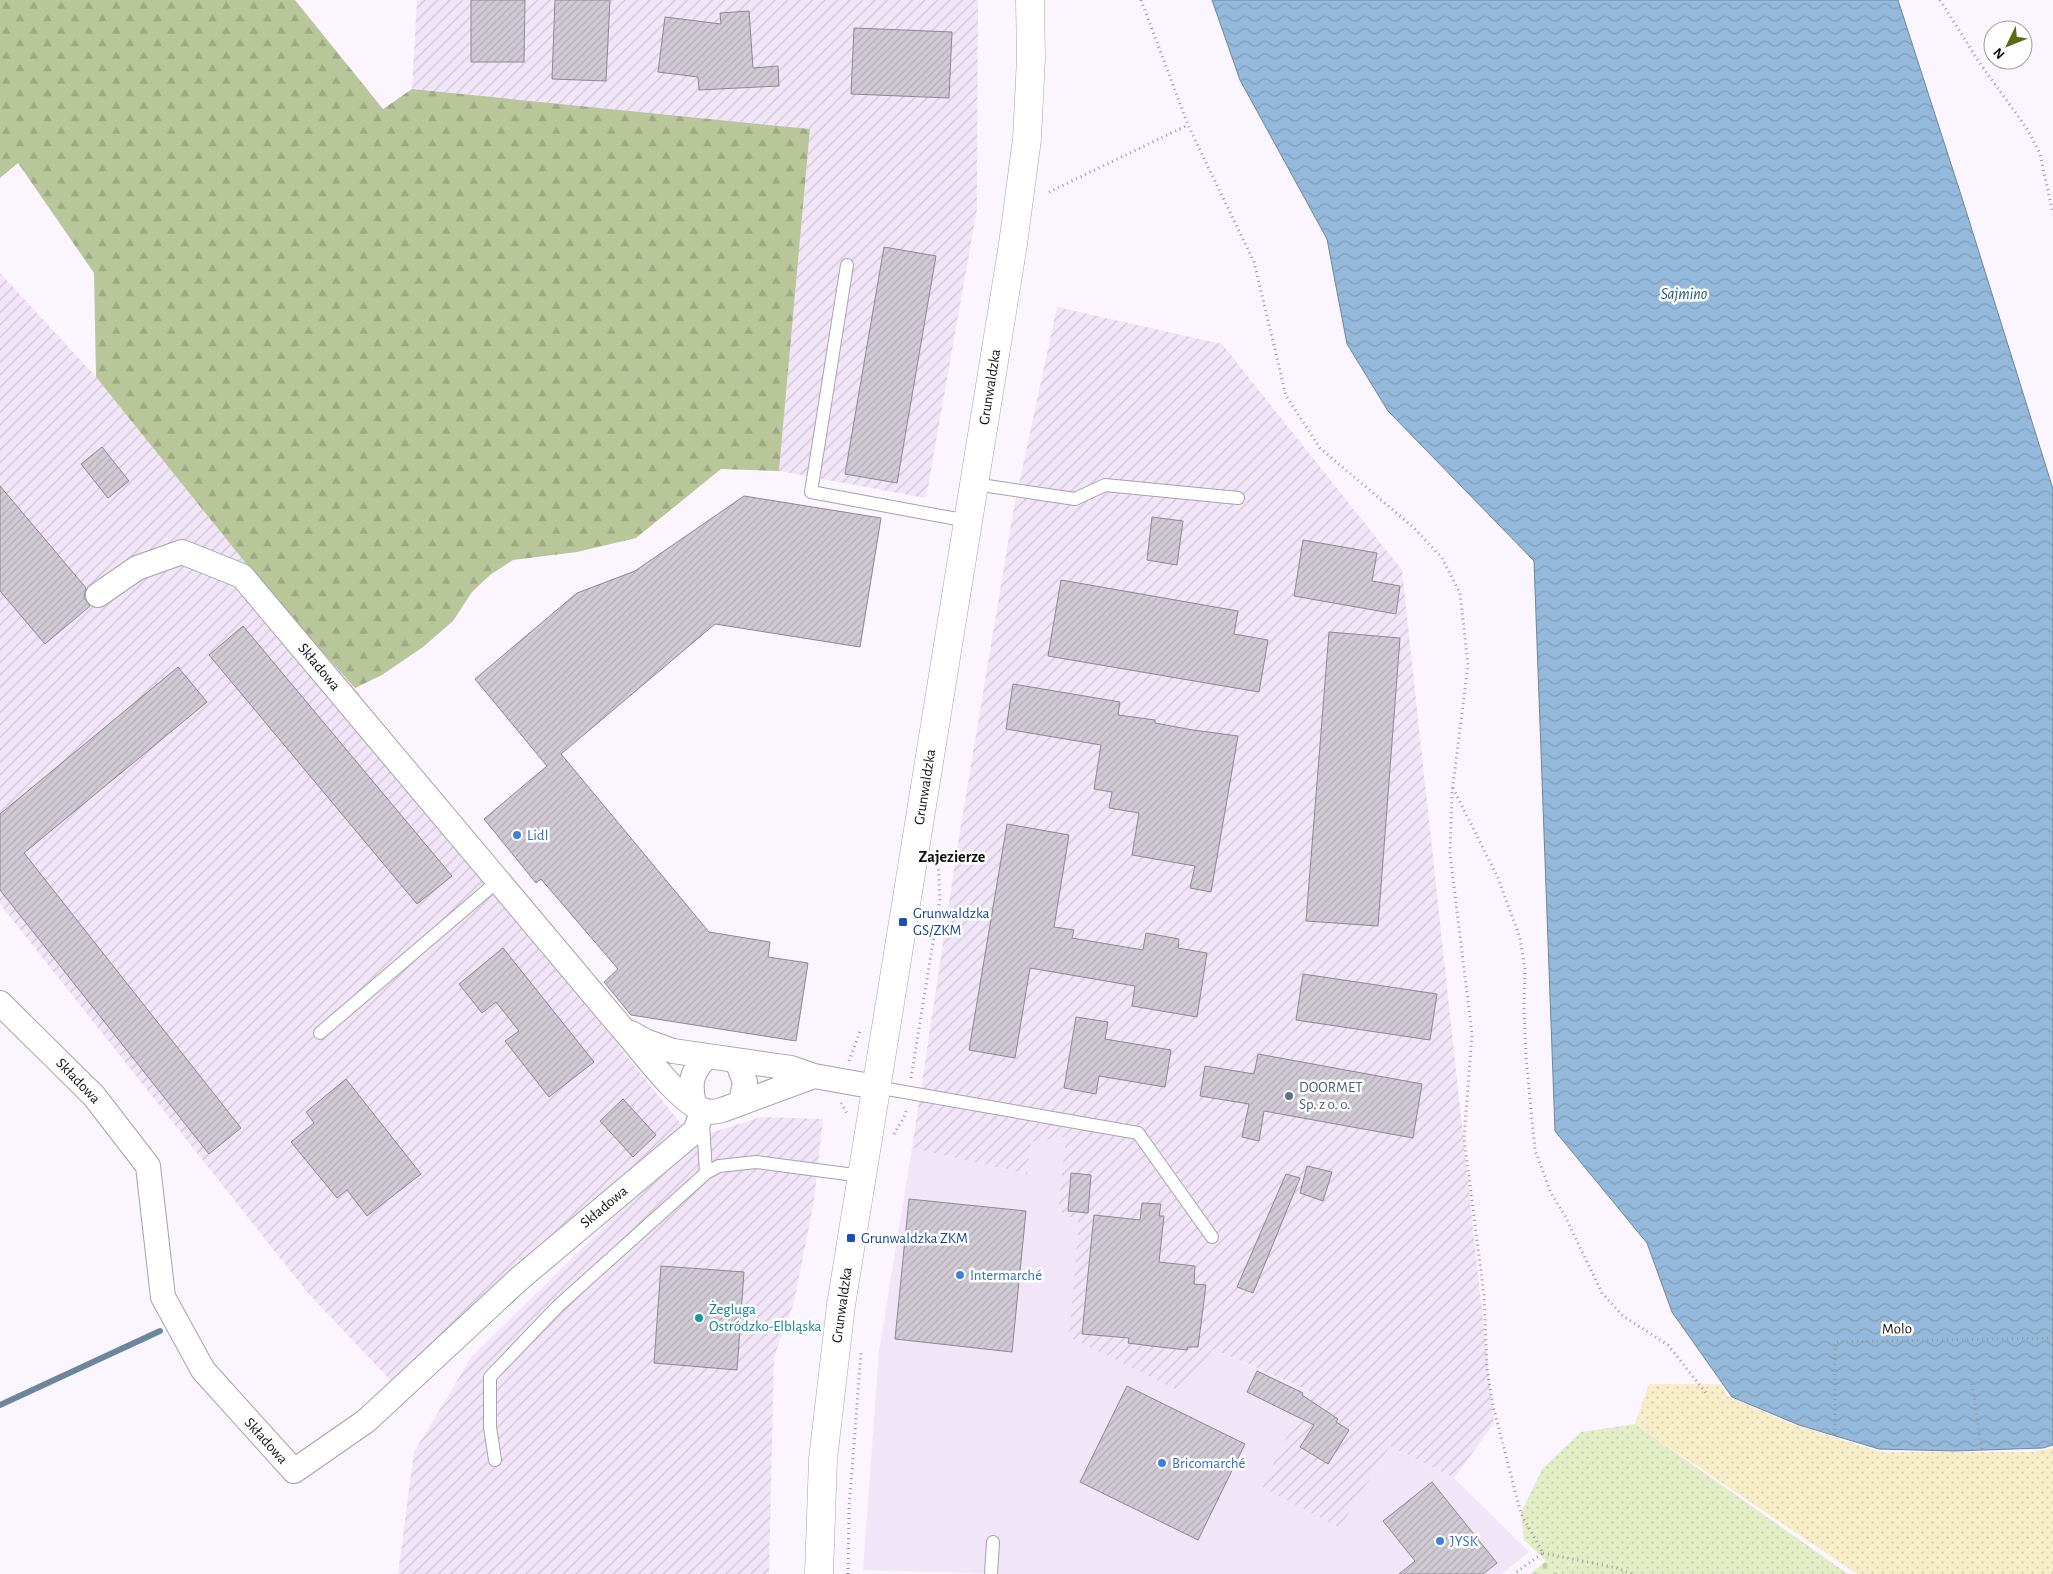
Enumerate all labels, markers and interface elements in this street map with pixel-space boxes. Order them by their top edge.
north arrow [1983,20,2033,70]
text: N [1991,45,2008,62]
water label: Sajmino [1661,286,1708,303]
street label: Grunwaldzka [977,348,1003,426]
street label: Składowa [295,641,343,693]
street label: Grunwaldzka [912,748,938,826]
place label: Lidl [527,828,548,843]
marker: Lidl [511,829,523,841]
district label: Zajezierze [919,849,986,866]
place label: Grunwaldzka GS/ZKM [913,906,989,938]
marker: Grunwaldzka GS/ZKM [897,916,909,928]
street label: Składowa [53,1056,103,1107]
place label: DOORMET Sp. z o. o. [1299,1080,1363,1112]
marker: DOORMET Sp. z o. o. [1283,1090,1295,1102]
street label: Składowa [578,1183,630,1231]
place label: Grunwaldzka ZKM [861,1231,968,1246]
marker: Grunwaldzka ZKM [845,1232,857,1244]
street label: Grunwaldzka [829,1266,855,1344]
place label: Intermarché [970,1268,1042,1283]
marker: Intermarché [954,1269,966,1281]
place label: Żegluga Ostródzko-Elbląska [709,1300,821,1334]
marker: Żegluga Ostródzko-Elbląska [693,1312,705,1324]
street label: Molo [1882,1321,1912,1337]
street label: Składowa [242,1415,290,1467]
place label: Bricomarché [1172,1456,1246,1471]
marker: Bricomarché [1156,1457,1168,1469]
place label: JYSK [1450,1534,1479,1549]
marker: JYSK [1434,1535,1446,1547]

